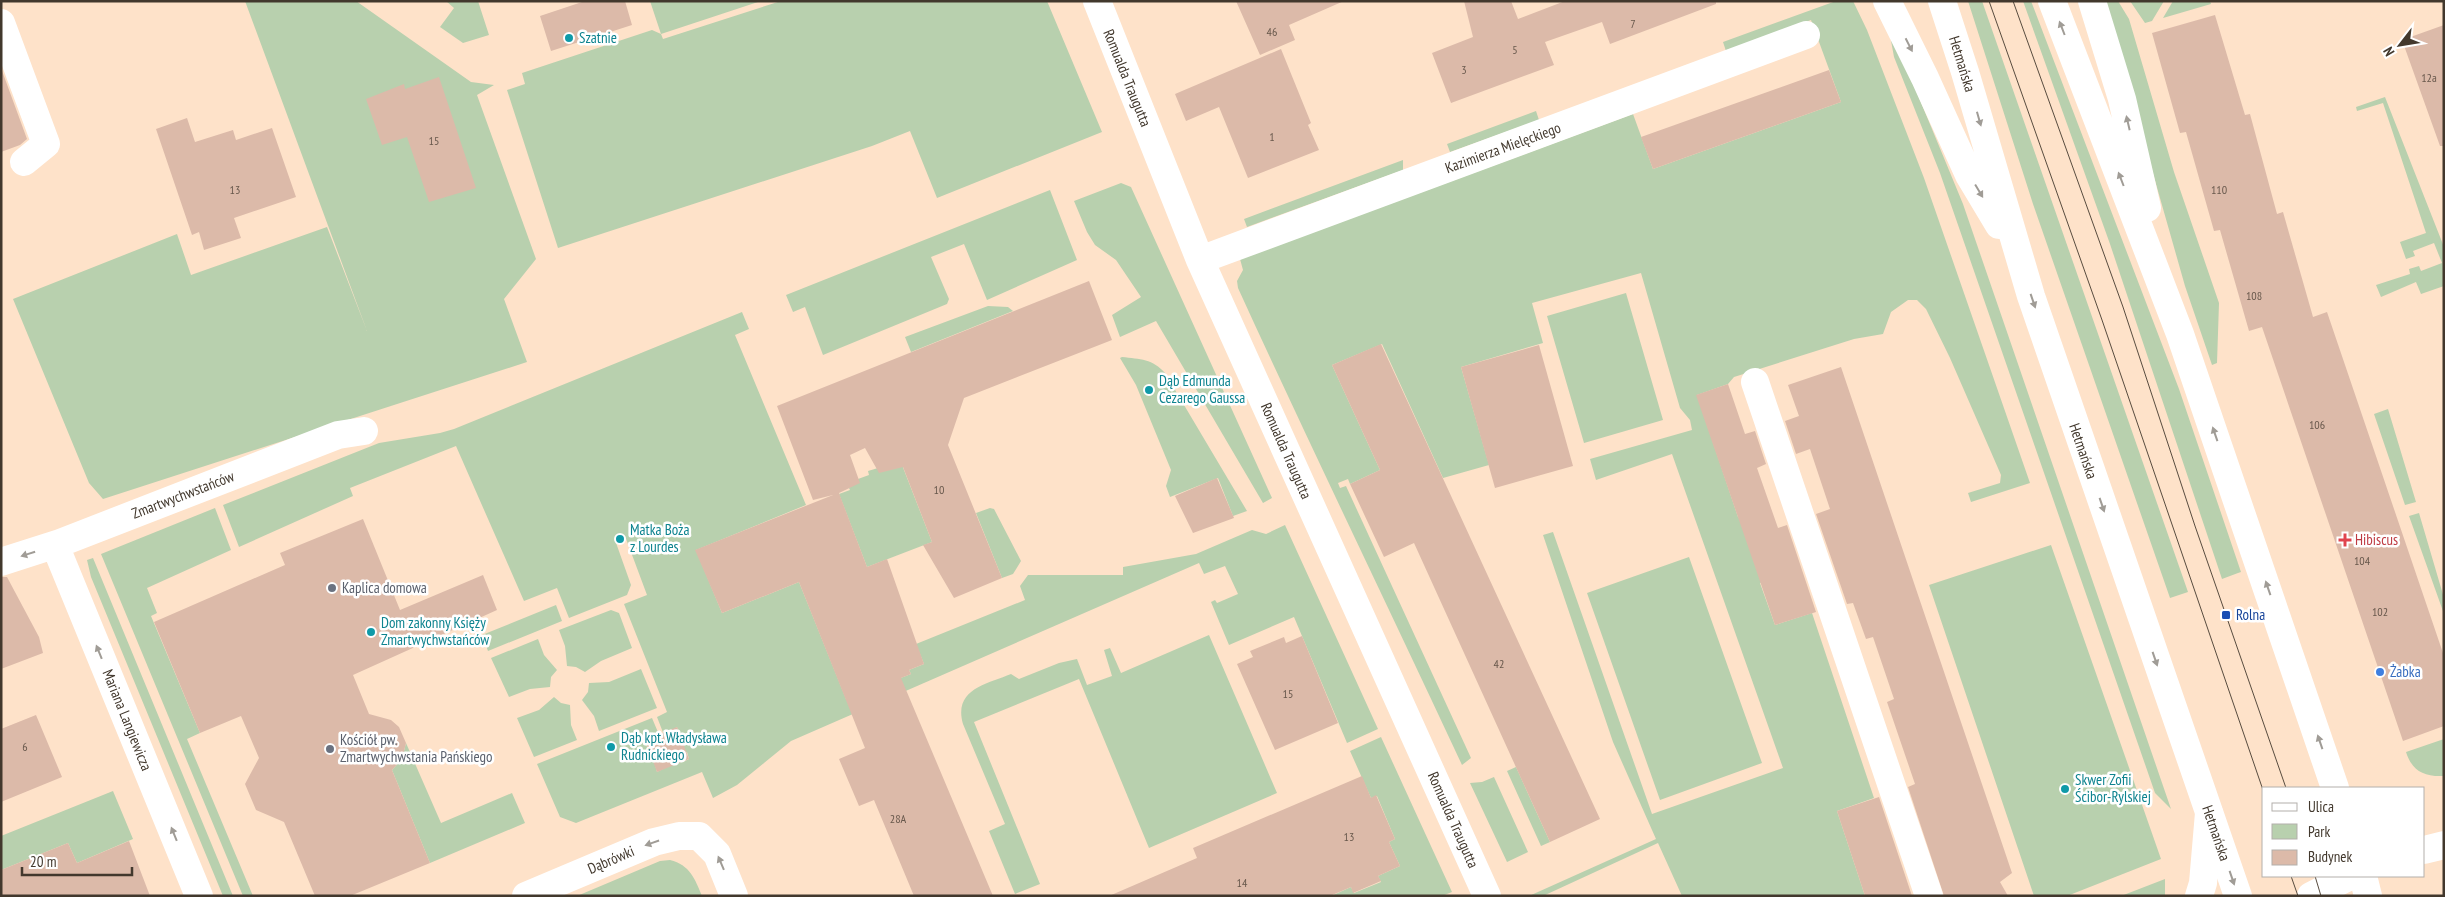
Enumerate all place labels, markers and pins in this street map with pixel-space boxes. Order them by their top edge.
place label: Szatnie [579,28,617,47]
marker: Szatnie [563,32,575,44]
place label: Dąb Edmunda Cezarego Gaussa [1159,371,1245,407]
marker: Dąb Edmunda Cezarego Gaussa [1143,384,1155,396]
place label: Matka Boża z Lourdes [630,520,689,556]
place label: Hibiscus [2355,530,2398,549]
marker: Matka Boża z Lourdes [614,533,626,545]
marker: Hibiscus [2339,534,2351,546]
place label: Kaplica domowa [342,578,427,597]
marker: Kaplica domowa [326,582,338,594]
place label: Rolna [2236,605,2265,624]
marker: Rolna [2220,609,2232,621]
place label: Dom zakonny Księży Zmartwychwstańców [381,613,489,649]
marker: Dom zakonny Księży Zmartwychwstańców [365,626,377,638]
place label: Żabka [2390,662,2421,681]
marker: Żabka [2374,666,2386,678]
place label: Dąb kpt. Władysława Rudnickiego [621,728,727,764]
place label: Kościół pw. Zmartwychwstania Pańskiego [340,730,492,766]
marker: Dąb kpt. Władysława Rudnickiego [605,741,617,753]
marker: Kościół pw. Zmartwychwstania Pańskiego [324,743,336,755]
place label: Skwer Zofii Ścibor-Rylskiej [2075,770,2151,806]
marker: Skwer Zofii Ścibor-Rylskiej [2059,783,2071,795]

